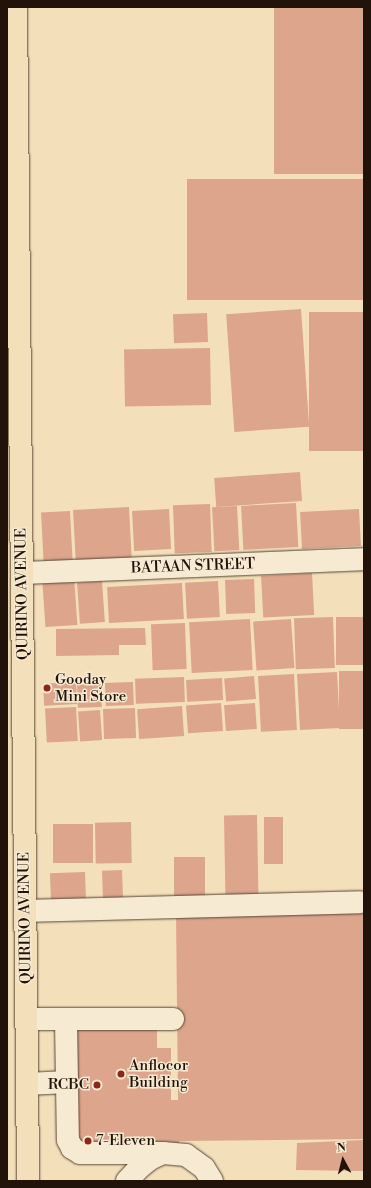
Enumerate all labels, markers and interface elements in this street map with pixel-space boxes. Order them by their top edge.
street label: QUIRINO AVENUE [12,528,32,660]
street label: BATAAN STREET [131,555,255,577]
place label: Gooday Mini Store [55,670,126,705]
marker: Gooday Mini Store [42,683,52,693]
street label: QUIRINO AVENUE [15,852,35,984]
place label: Anflocor Building [129,1056,188,1091]
marker: Anflocor Building [116,1069,126,1079]
place label: RCBC [48,1076,89,1094]
marker: RCBC [92,1080,102,1090]
place label: 7-Eleven [96,1132,155,1150]
marker: 7-Eleven [83,1136,93,1146]
north arrow [323,1140,363,1180]
text: N [336,1141,347,1156]

